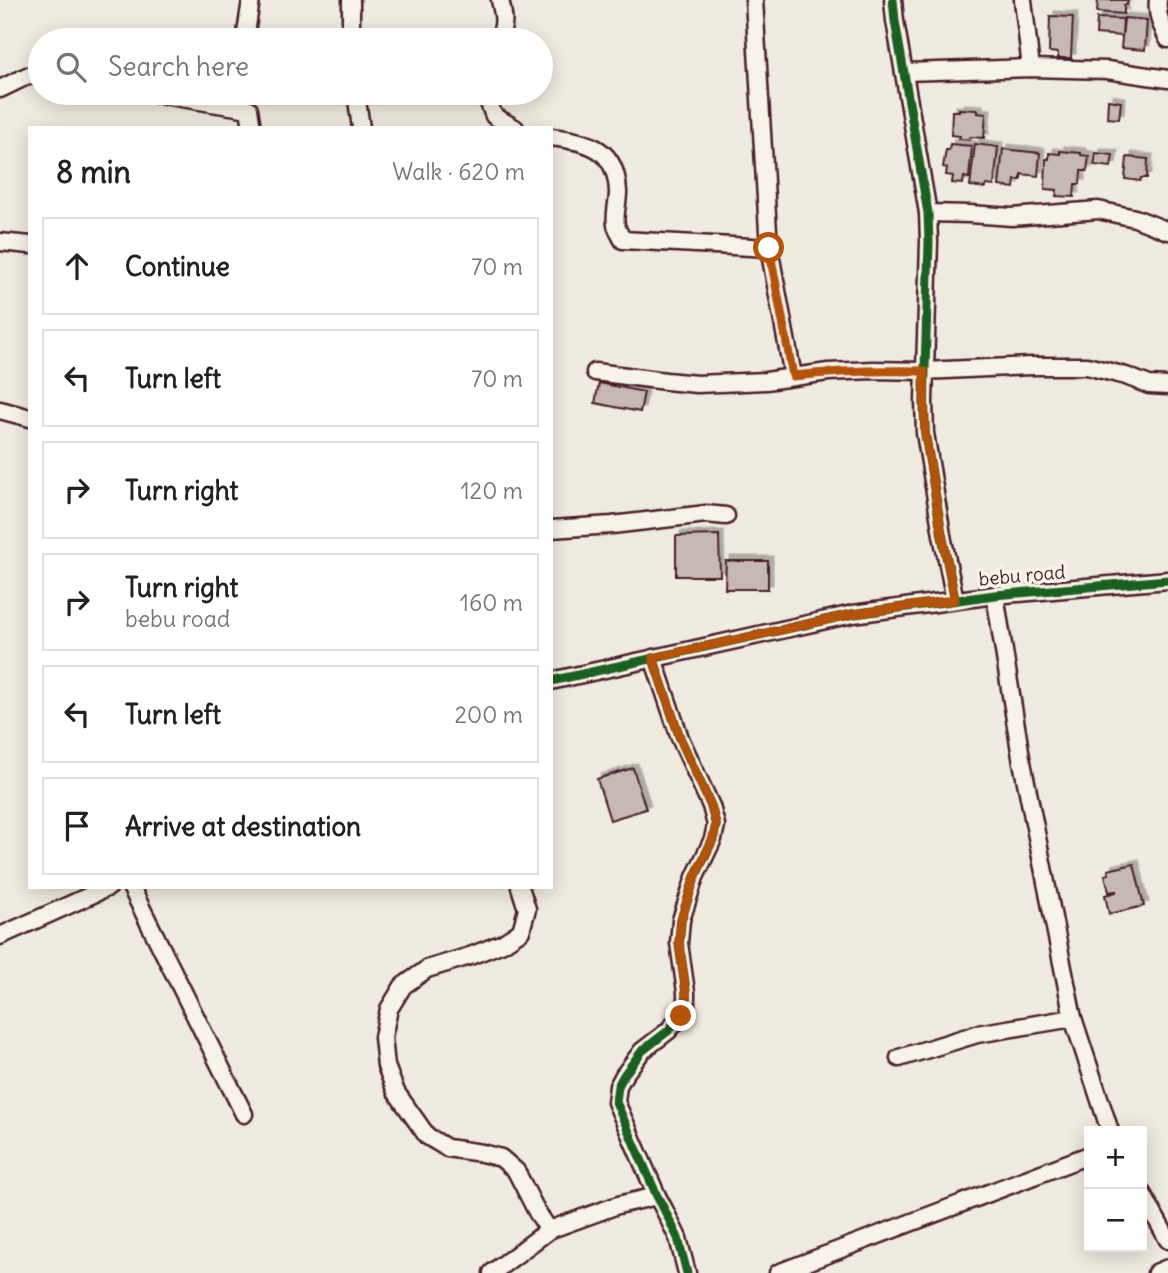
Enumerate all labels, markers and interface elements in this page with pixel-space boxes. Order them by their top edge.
search box [28,28,553,105]
icon: search [52,48,90,86]
text: Search here [108,50,249,83]
text: 8 min [56,153,131,191]
text: Walk · 620 m [392,157,525,186]
route start [753,232,784,263]
icon: ahead [58,247,96,285]
text: Continue [125,250,230,283]
text: 70 m [471,252,523,281]
icon: left [58,359,96,397]
text: Turn left [125,362,221,395]
text: 70 m [471,364,523,393]
icon: right [58,471,96,509]
text: Turn right [125,474,238,507]
text: 120 m [460,476,523,505]
street label: bebu road [978,559,1066,591]
text: Turn right [125,571,238,604]
icon: right [58,583,96,621]
text: 160 m [460,588,523,617]
text: bebu road [125,604,230,633]
icon: left [58,695,96,733]
text: Turn left [125,698,221,731]
text: 200 m [454,700,523,729]
icon: arrive [58,807,96,845]
text: Arrive at destination [125,810,361,843]
route end [665,1000,696,1031]
map controls [1084,1126,1147,1252]
button: + [1084,1126,1147,1189]
button: − [1084,1189,1147,1252]

